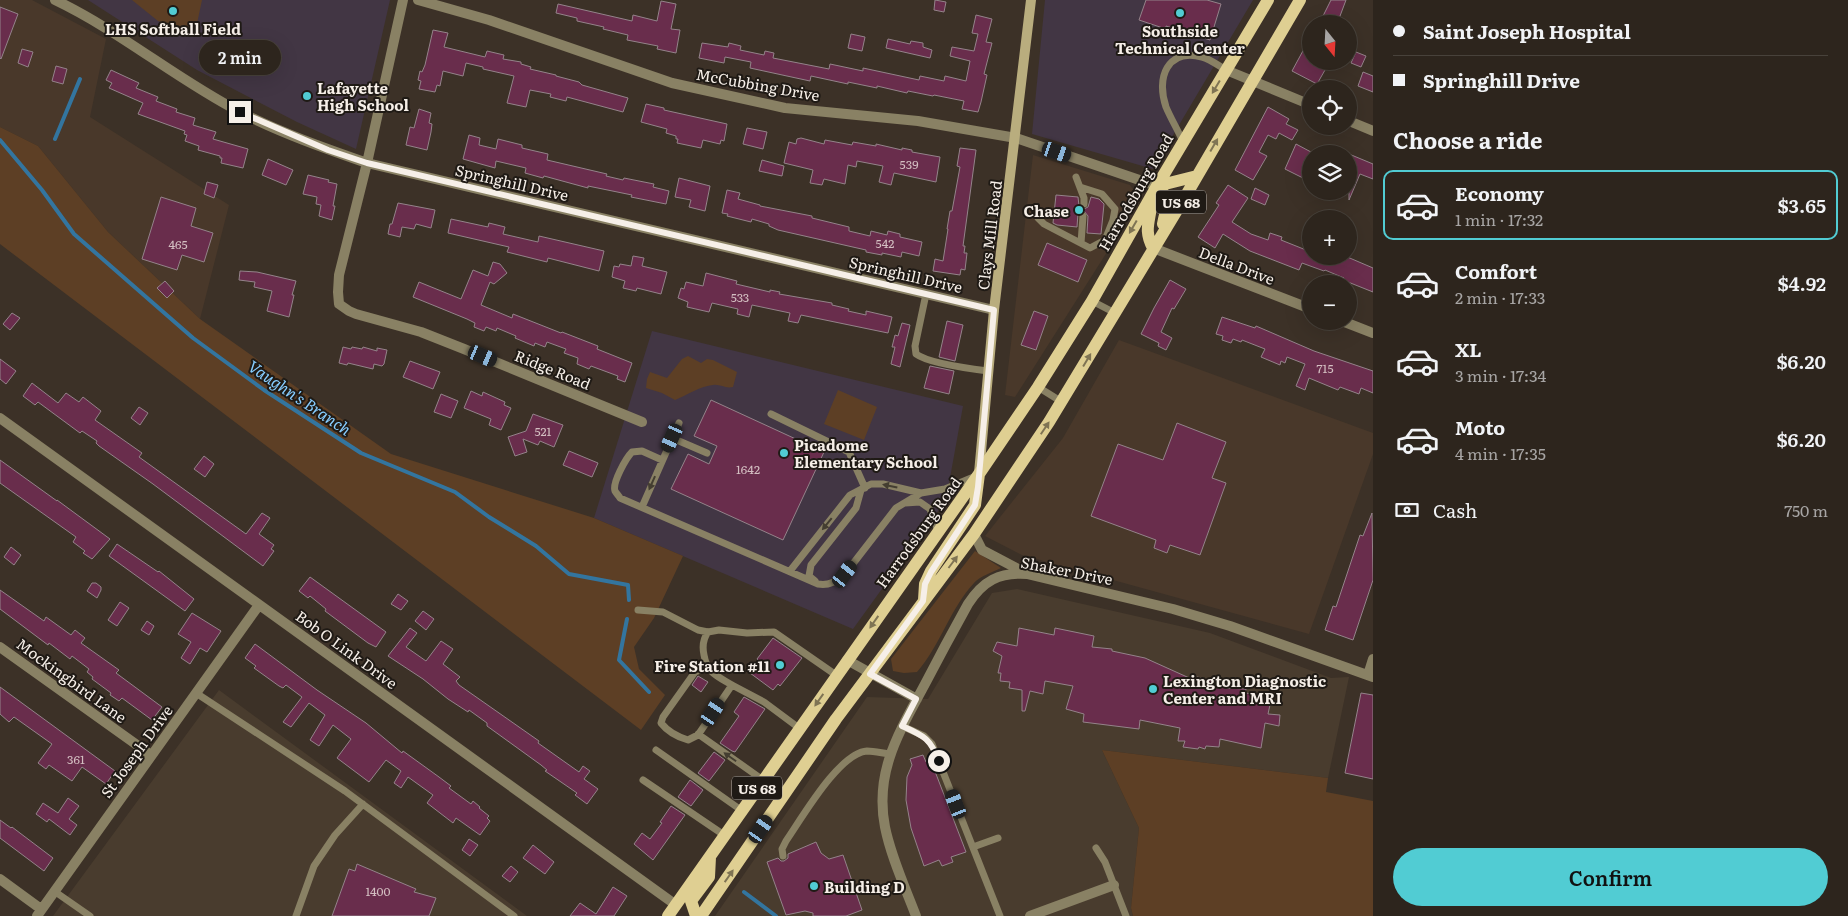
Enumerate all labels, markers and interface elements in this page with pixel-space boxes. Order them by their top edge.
marker: LHS Softball Field [167,5,179,17]
marker: Southside Technical Center [1174,7,1186,19]
north arrow [1302,15,1358,70]
map controls [1302,15,1357,330]
place label: LHS Softball Field [105,17,241,40]
text: Saint Joseph Hospital [1423,17,1631,45]
place label: Southside Technical Center [1115,19,1245,59]
callout: 2 min [199,39,281,74]
text: 2 min [218,45,262,69]
street label: McCubbing Drive [694,62,822,106]
text: Springhill Drive [1423,66,1580,94]
place label: Lafayette High School [317,76,410,116]
one-way arrow [1211,80,1220,93]
button: locate [1302,80,1357,135]
marker: Lafayette High School [301,90,313,102]
route end [229,101,251,123]
text: Choose a ride [1393,123,1542,156]
street label: Harrodsburg Road [1092,129,1178,255]
one-way arrow [1210,138,1218,153]
car [1040,140,1073,164]
button: layers [1302,145,1357,200]
house number: 539 [900,155,918,173]
street label: Springhill Drive [453,158,571,206]
street label: Clays Mill Road [971,179,1007,291]
text: Economy [1455,179,1544,207]
icon: car [1395,183,1440,228]
road number: US 68 [1156,190,1206,213]
text: $3.65 [1777,191,1826,219]
place label: Chase [1024,199,1070,222]
marker: Chase [1073,204,1085,216]
text: 1 min · 17:32 [1455,207,1543,231]
button: + [1302,210,1357,265]
one-way arrow [1129,219,1137,234]
house number: 542 [876,234,894,252]
house number: 465 [168,235,188,253]
street label: Della Drive [1196,240,1278,290]
street label: Springhill Drive [847,250,965,298]
text: Comfort [1455,257,1537,285]
icon: car [1395,261,1440,306]
text: $4.92 [1777,269,1826,297]
button: − [1302,275,1357,330]
text: 2 min · 17:33 [1455,285,1545,309]
house number: 533 [731,288,749,306]
text: XL [1455,335,1482,363]
icon: car [1395,339,1440,384]
car [466,343,499,369]
street label: Ridge Road [511,343,595,395]
text: $6.20 [1777,347,1826,375]
water label: Vaughn's Branch [244,354,357,441]
one-way arrow [1082,354,1091,367]
house number: 715 [1316,359,1334,377]
text: 3 min · 17:34 [1455,363,1546,387]
text: Moto [1455,413,1505,441]
icon: car [1395,417,1440,462]
car [659,421,684,455]
house number: 521 [535,422,552,440]
one-way arrow [1040,422,1050,435]
text: $6.20 [1777,425,1826,453]
place label: Picadome Elementary School [794,433,938,473]
text: 4 min · 17:35 [1455,441,1546,465]
marker: Picadome Elementary School [778,447,790,459]
house number: 1642 [736,460,760,478]
street label: Harrodsburg Road [870,472,966,592]
one-way arrow [648,476,656,490]
one-way arrow [883,482,898,490]
icon: cash [1393,496,1421,524]
text: Cash [1433,496,1477,524]
text: 750 m [1784,498,1828,522]
one-way arrow [822,517,833,530]
street label: Shaker Drive [1019,550,1115,590]
one-way arrow [947,556,958,569]
car [829,558,860,590]
street label: Bob O Link Drive [291,604,403,694]
one-way arrow [869,615,879,629]
street label: Mockingbird Lane [12,632,132,728]
place label: Fire Station #11 [654,654,770,677]
marker: Fire Station #11 [774,659,786,671]
place label: Lexington Diagnostic Center and MRI [1163,669,1326,709]
marker: Lexington Diagnostic Center and MRI [1147,683,1159,695]
one-way arrow [814,693,824,706]
car [698,695,727,729]
street label: St Joseph Drive [94,700,178,802]
house number: 361 [67,750,85,768]
route start [928,750,950,772]
one-way arrow [724,752,737,762]
road number: US 68 [732,776,782,800]
car [943,787,968,821]
car [746,812,775,846]
button: Confirm [1393,848,1828,906]
one-way arrow [724,869,734,883]
place label: Building D [824,875,905,898]
marker: Building D [808,880,820,892]
house number: 1400 [366,882,391,900]

